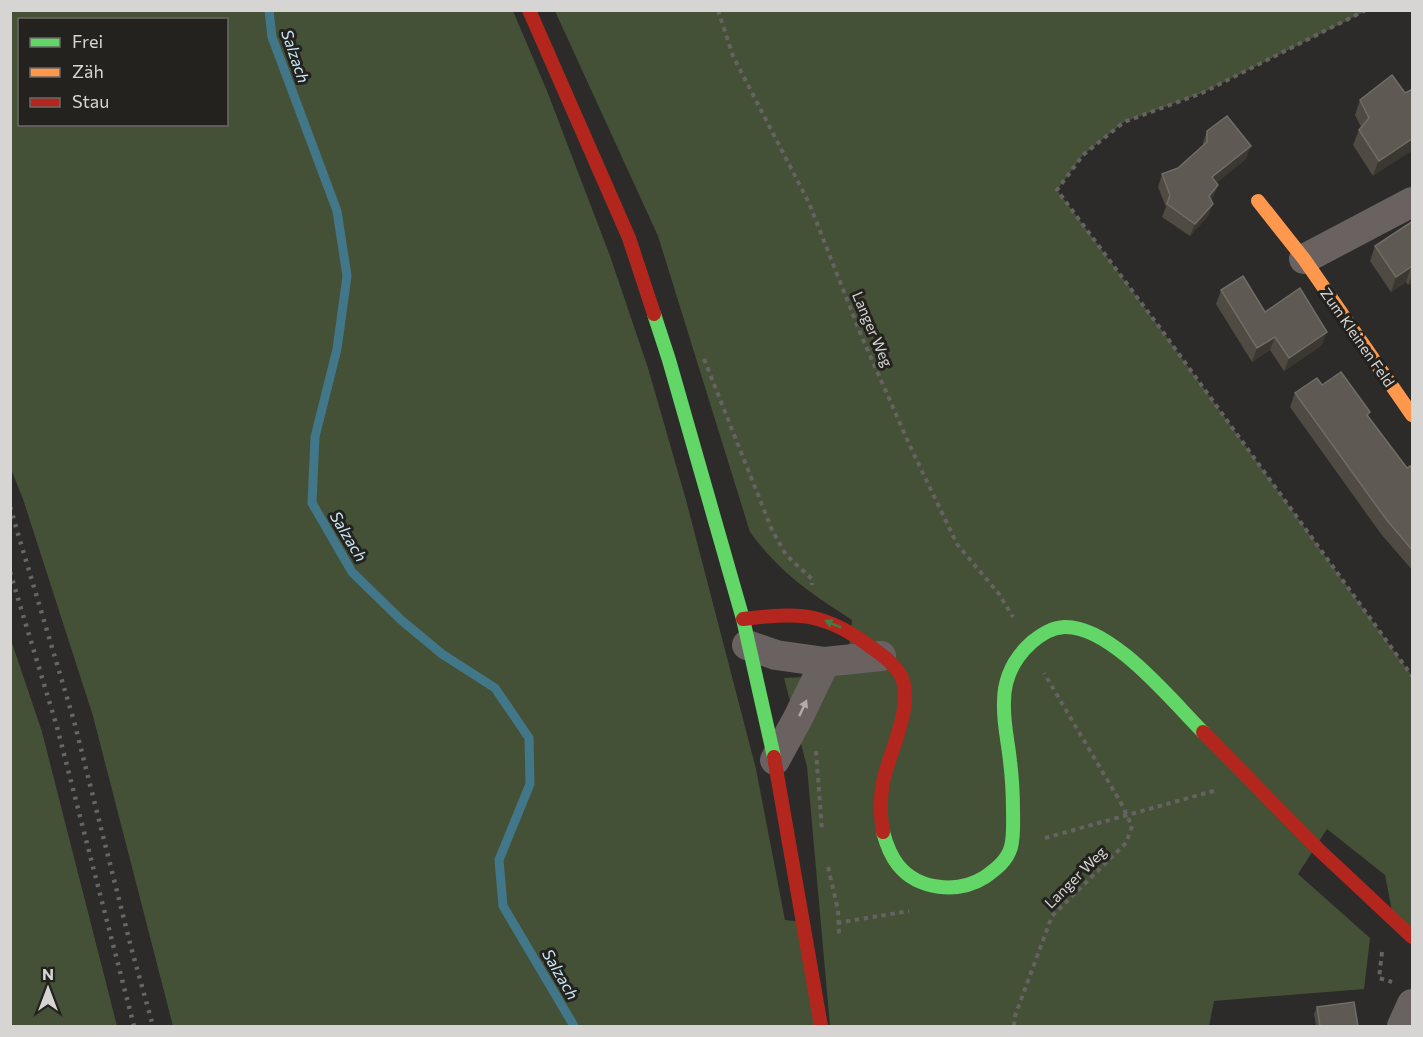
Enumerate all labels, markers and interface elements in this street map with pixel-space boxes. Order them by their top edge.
legend [18,18,228,126]
water label: Salzach [278,27,314,85]
text: Frei [72,30,103,52]
text: Zäh [72,60,104,82]
text: Stau [72,90,109,112]
street label: Zum Kleinen Feld [1317,284,1399,390]
street label: Langer Weg [849,289,897,369]
water label: Salzach [327,507,371,565]
one-way arrow [824,619,841,628]
one-way arrow [798,700,807,717]
street label: Langer Weg [1040,842,1110,912]
water label: Salzach [539,945,583,1003]
north arrow [18,959,78,1019]
text: N [42,964,54,983]

